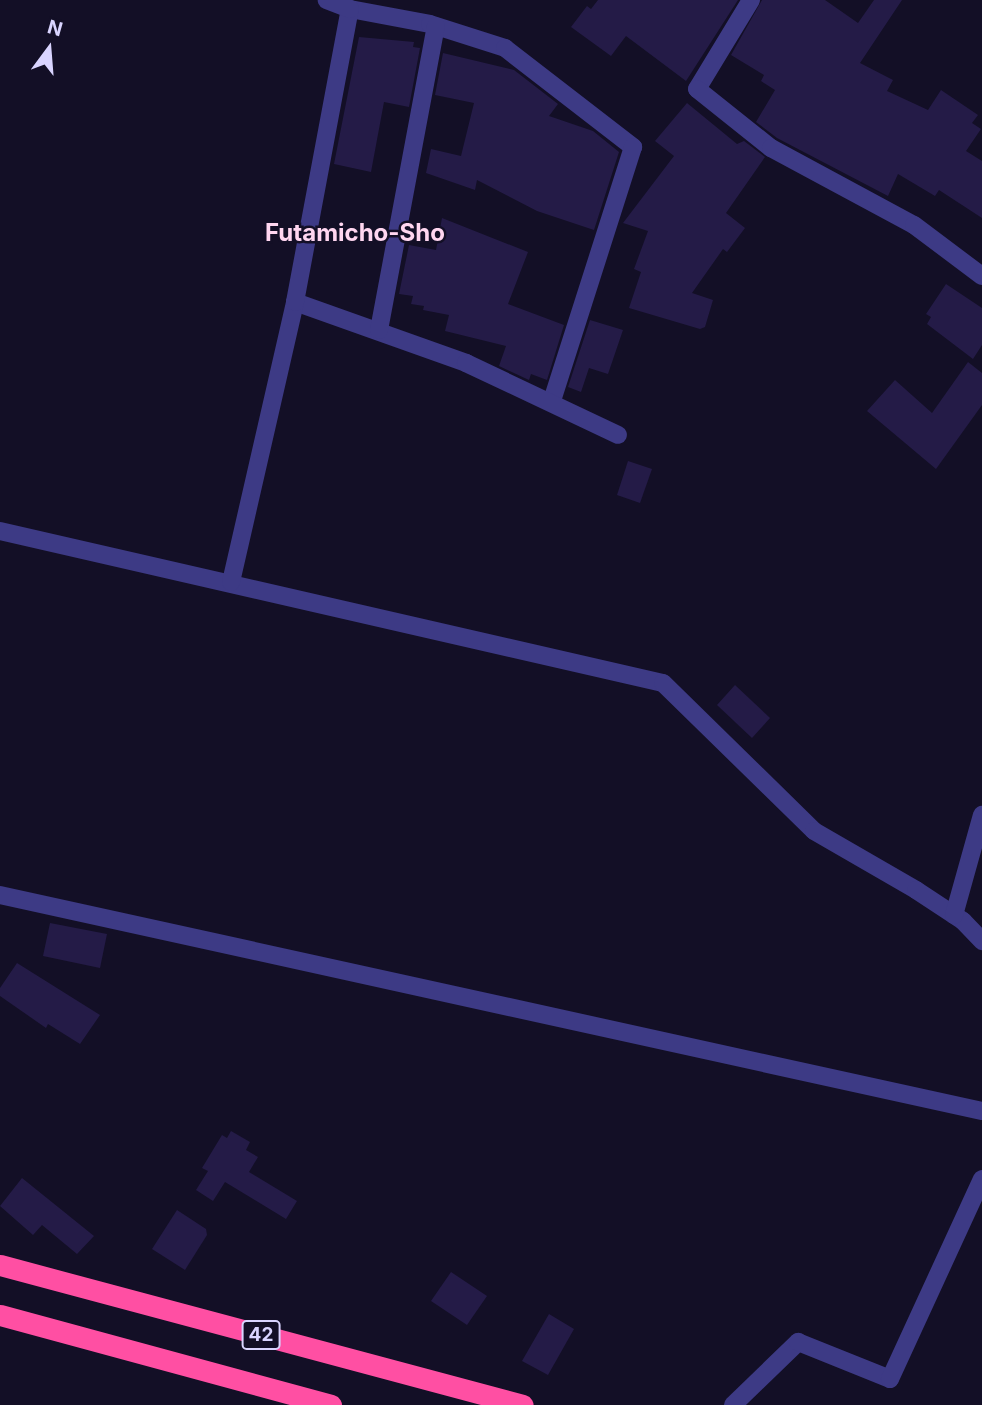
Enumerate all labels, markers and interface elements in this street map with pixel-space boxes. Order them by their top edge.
north arrow [14,14,84,84]
text: N [45,15,65,41]
district label: Futamicho-Sho [265,219,445,247]
road number: 42 [240,1320,282,1350]

